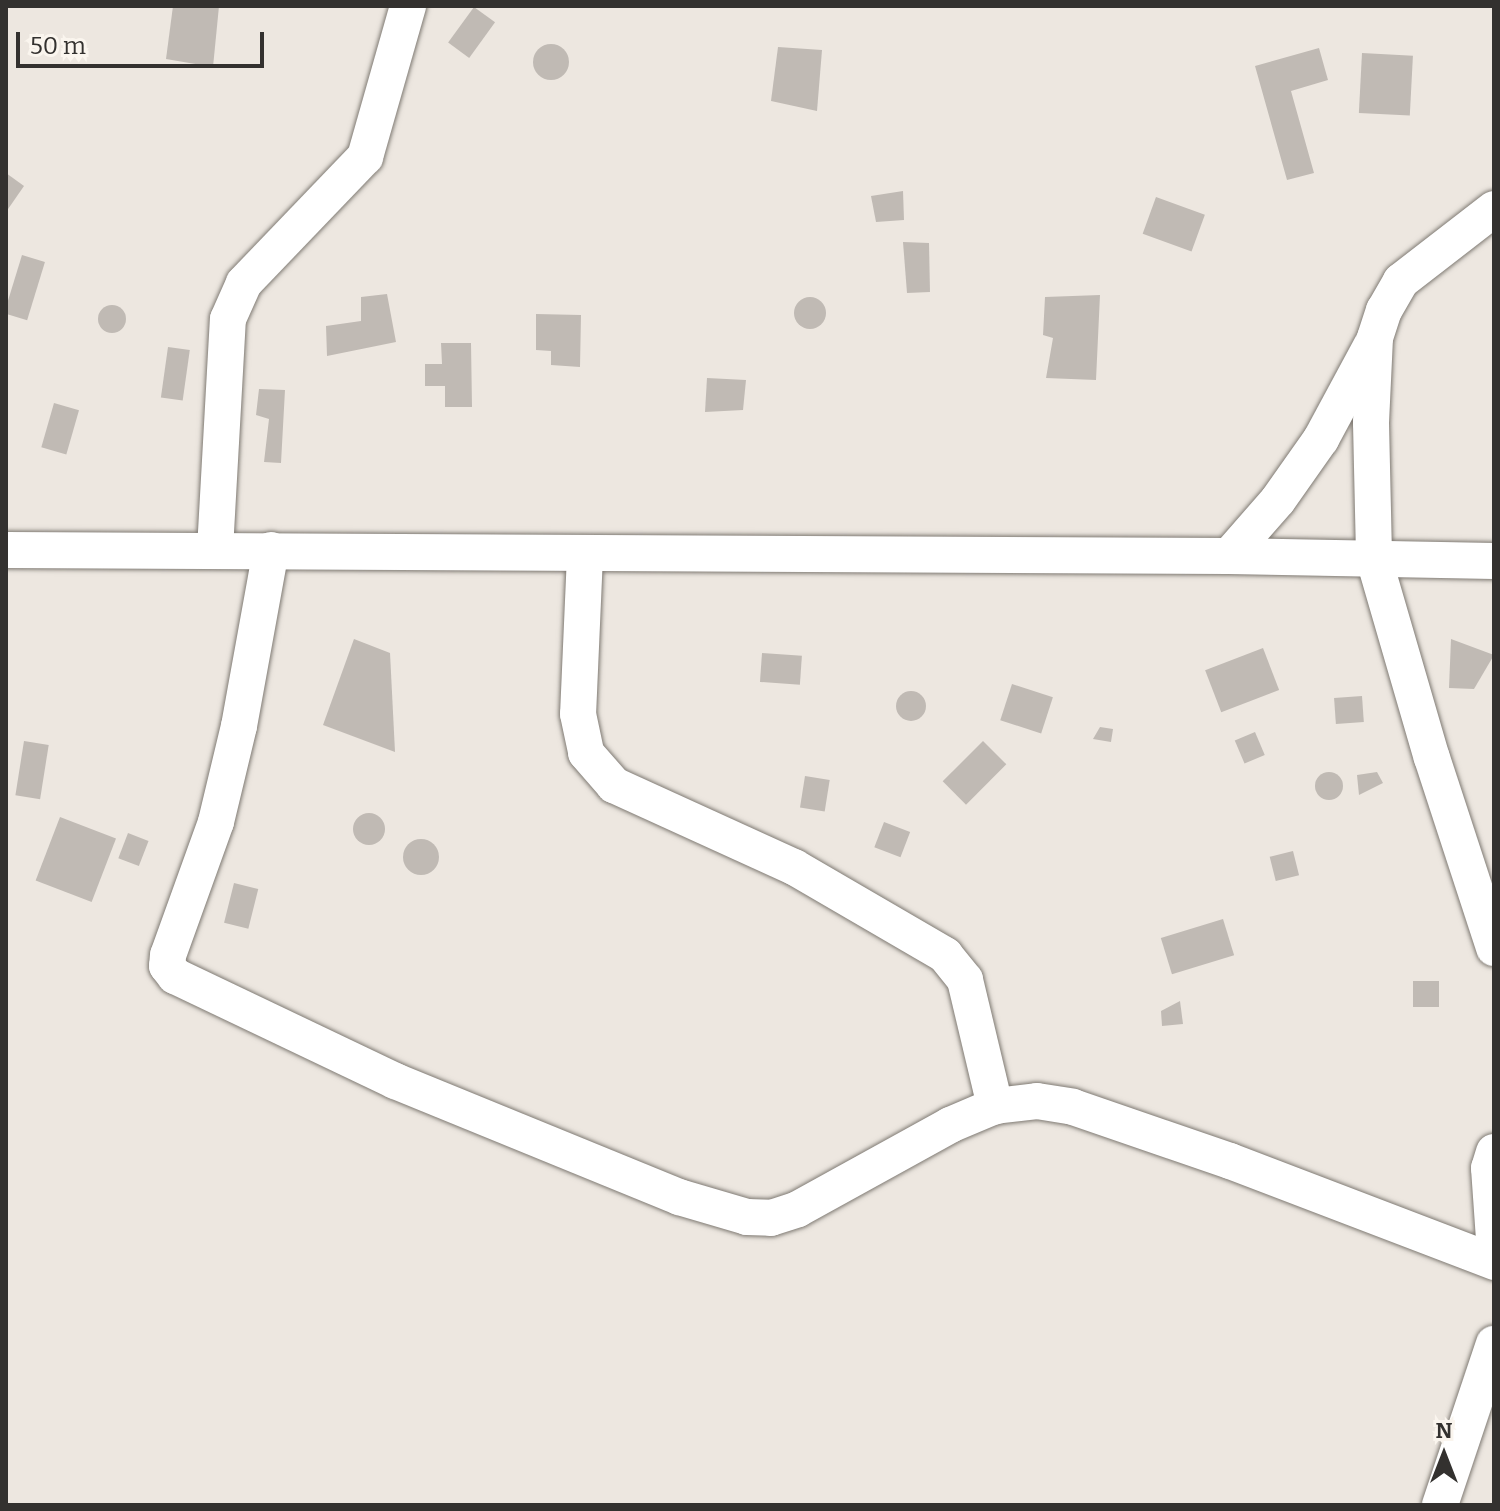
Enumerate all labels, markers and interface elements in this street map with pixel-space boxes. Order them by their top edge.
scale bar [20,16,268,66]
text: 50 m [30,32,86,60]
north arrow [1404,1415,1484,1495]
text: N [1436,1417,1452,1444]

